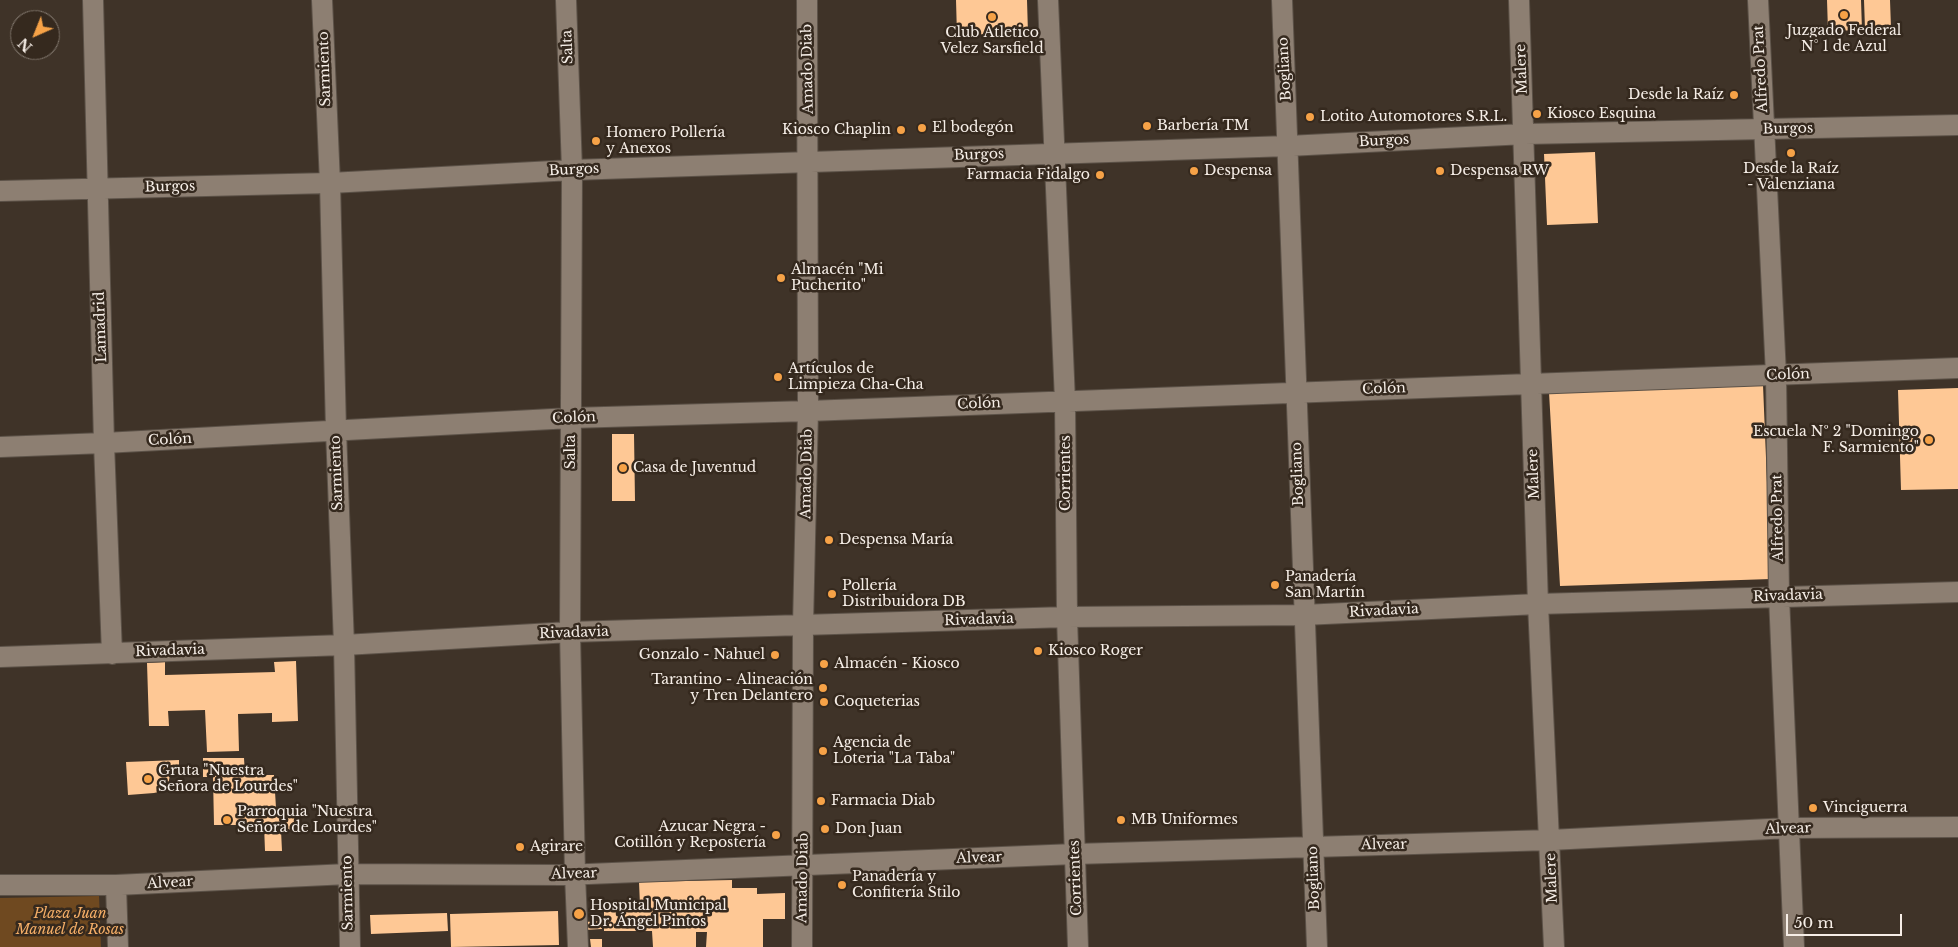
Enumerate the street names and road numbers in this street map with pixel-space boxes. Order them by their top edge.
street label: Amado Diab [799,24,817,114]
street label: Alfredo Prat [1750,25,1772,113]
street label: Salta [559,30,577,64]
street label: Sarmiento [315,31,335,107]
street label: Bogliano [1275,37,1295,101]
street label: Malere [1513,44,1531,94]
street label: Burgos [1763,120,1813,138]
street label: Burgos [1358,131,1410,151]
street label: Burgos [953,146,1005,164]
street label: Burgos [548,160,600,180]
street label: Burgos [145,178,195,196]
street label: Lamadrid [91,291,111,363]
street label: Colón [1766,366,1810,384]
street label: Colón [1362,380,1406,398]
street label: Colón [957,395,1001,413]
street label: Colón [552,409,596,427]
street label: Amado Diab [798,429,816,519]
street label: Colón [148,430,192,450]
street label: Sarmiento [327,435,347,511]
street label: Salta [563,435,579,469]
street label: Corrientes [1058,435,1074,511]
street label: Bogliano [1288,442,1308,506]
street label: Malere [1525,449,1543,499]
street label: Alfredo Prat [1769,474,1787,562]
street label: Rivadavia [1753,586,1823,606]
street label: Rivadavia [1349,601,1419,621]
street label: Rivadavia [944,610,1014,630]
street label: Rivadavia [539,623,609,643]
street label: Rivadavia [135,641,205,661]
street label: Alvear [1765,820,1811,838]
street label: Amado Diab [794,833,812,923]
street label: Alvear [1361,836,1407,854]
street label: Corrientes [1066,840,1086,916]
street label: Bogliano [1304,846,1324,910]
street label: Alvear [956,849,1002,867]
street label: Malere [1543,853,1561,903]
street label: Sarmiento [339,855,357,931]
street label: Alvear [551,865,597,883]
street label: Alvear [147,873,193,893]

